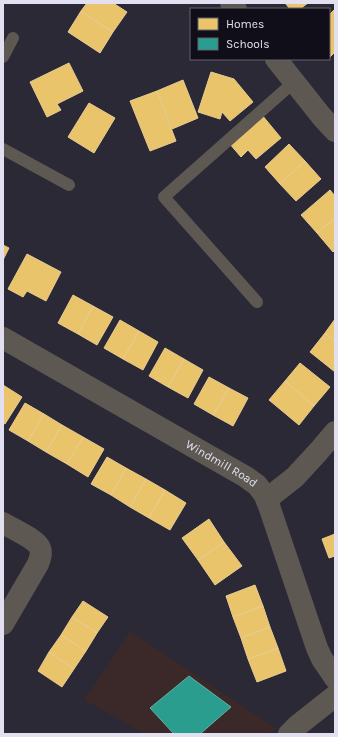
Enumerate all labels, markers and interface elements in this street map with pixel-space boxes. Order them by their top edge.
legend [190,8,330,60]
text: Homes [226,17,264,31]
text: Schools [226,37,269,51]
street label: Windmill Road [183,437,260,490]

